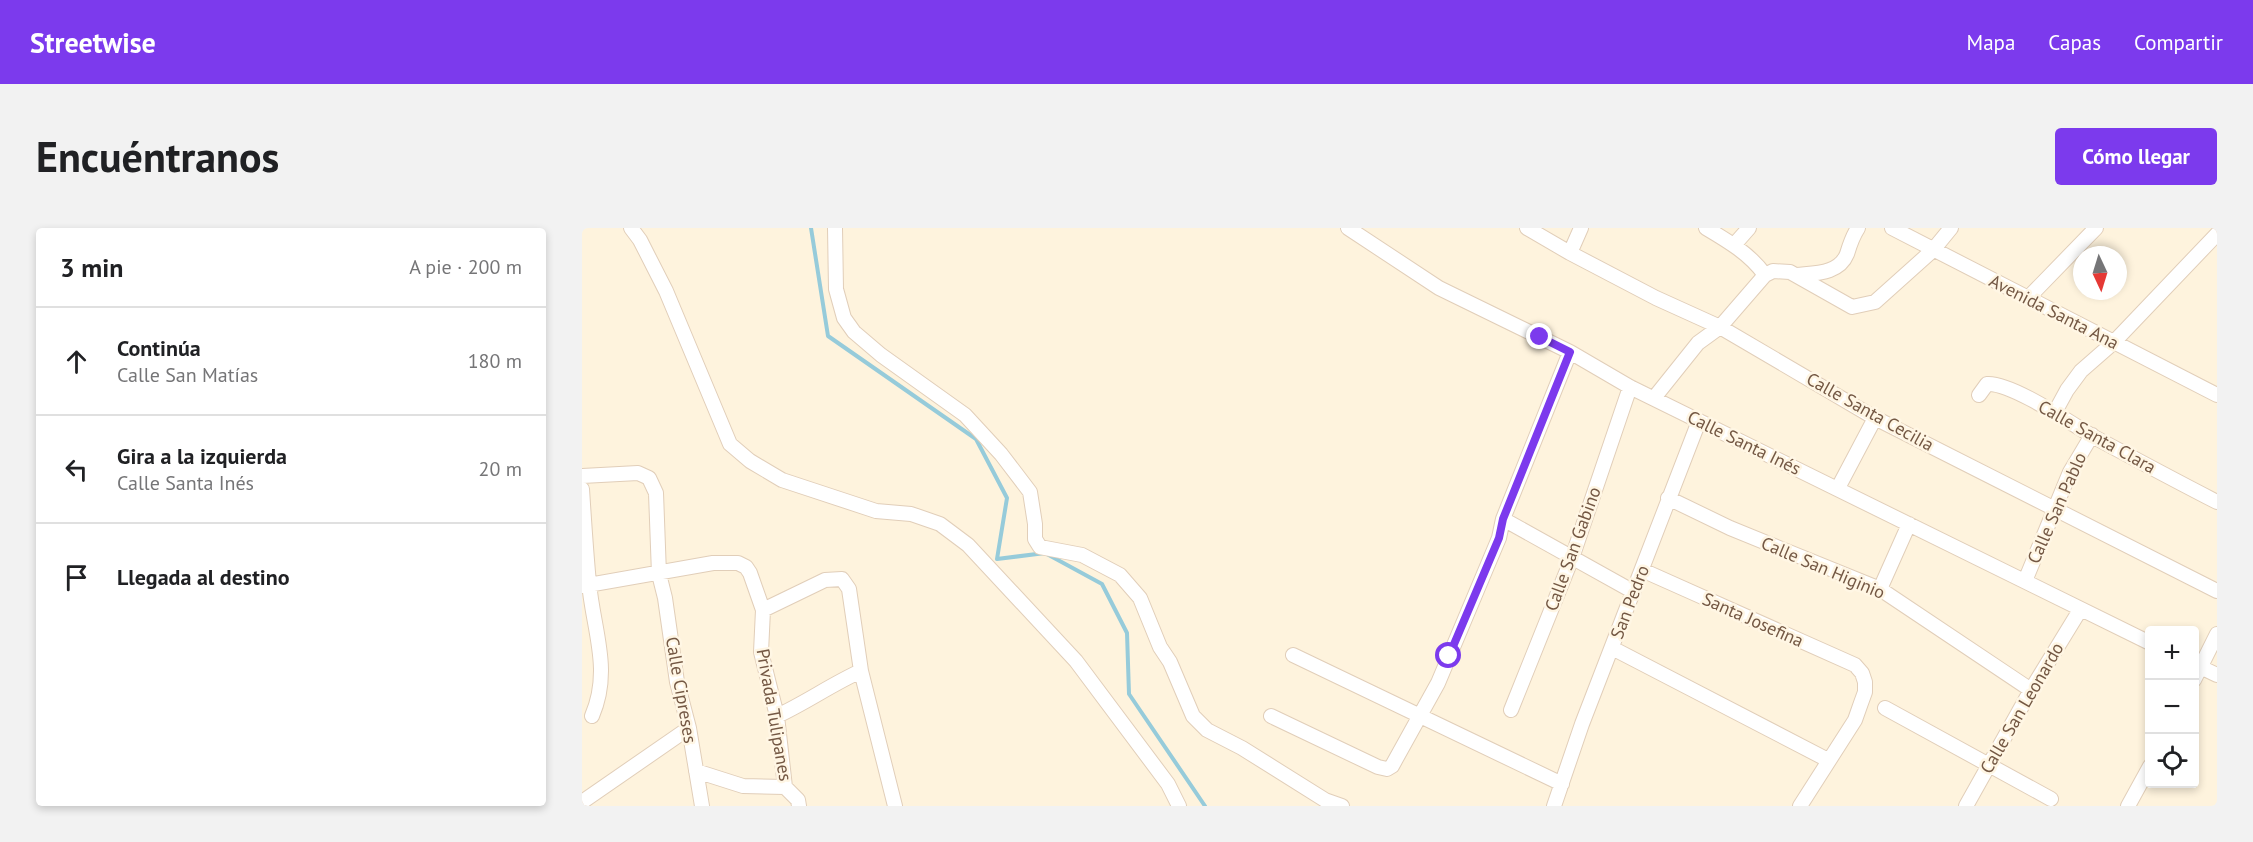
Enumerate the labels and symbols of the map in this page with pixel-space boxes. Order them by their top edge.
north arrow [2073,246,2127,300]
street label: Avenida Santa Ana [1986,269,2123,354]
route end [1526,323,1552,349]
street label: Calle Santa Cecilia [1803,367,1938,456]
street label: Calle Santa Clara [2034,395,2160,478]
street label: Calle Santa Inés [1684,405,1805,480]
street label: Calle San Pablo [2022,449,2091,567]
street label: Calle San Gabino [1539,484,1606,614]
street label: Calle San Higinio [1758,531,1889,604]
street label: San Pedro [1605,562,1654,642]
street label: Santa Josefina [1699,587,1807,652]
street label: Calle Cipreses [661,635,702,745]
street label: Calle San Leonardo [1975,638,2068,777]
route start [1435,642,1461,668]
street label: Privada Tulipanes [752,647,797,783]

